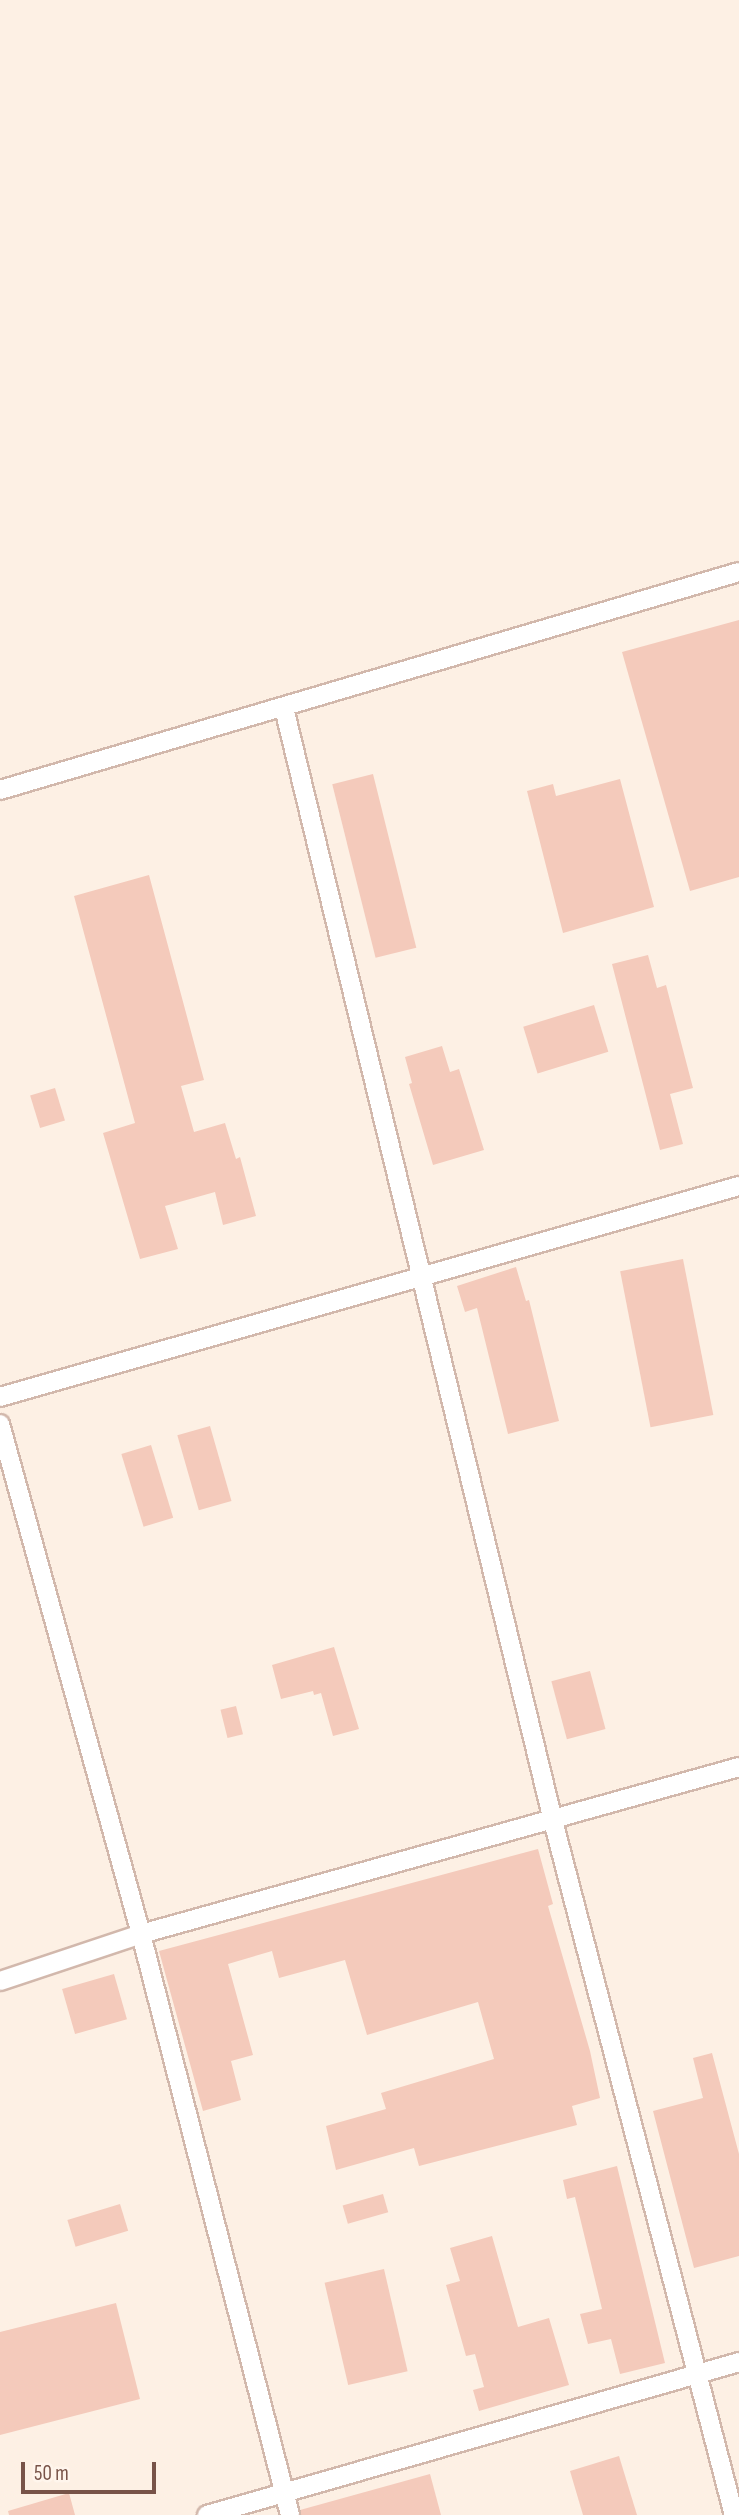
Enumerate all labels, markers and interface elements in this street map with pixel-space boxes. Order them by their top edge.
scale bar [24,2448,159,2492]
text: 50 m [34,2461,69,2486]

